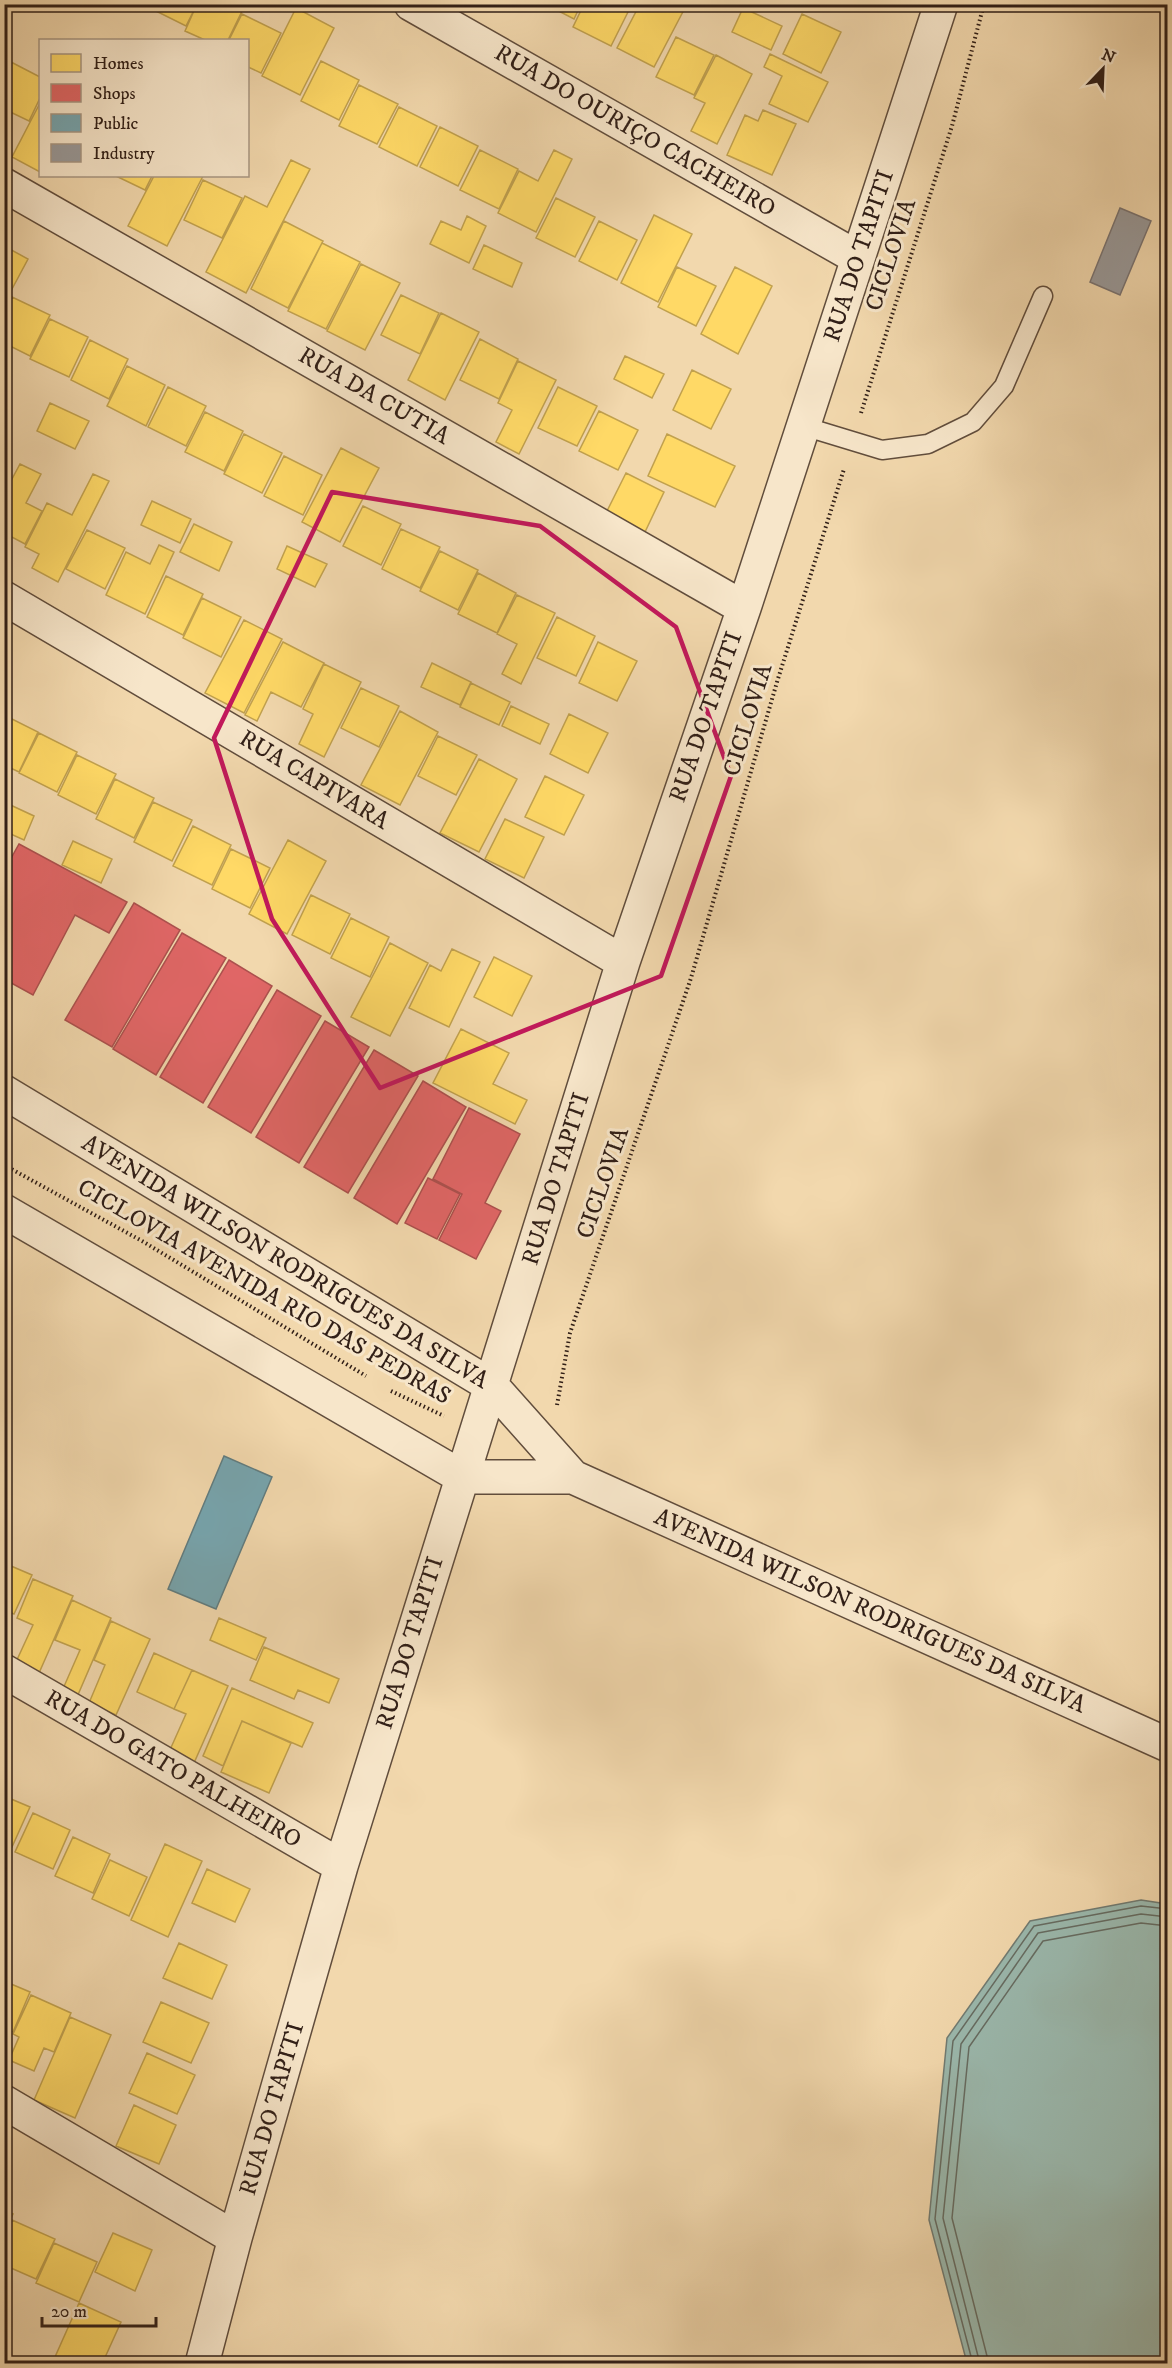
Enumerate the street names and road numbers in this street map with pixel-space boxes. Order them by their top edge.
street label: RUA DO OURIÇO CACHEIRO [489,38,781,224]
street label: RUA DO TAPITI [817,166,901,346]
street label: CICLOVIA [859,195,923,315]
street label: RUA DA CUTIA [293,341,456,452]
street label: RUA DO TAPITI [663,628,749,806]
street label: CICLOVIA [717,659,780,780]
street label: RUA CAPIVARA [234,723,395,837]
street label: RUA DO TAPITI [516,1089,596,1269]
street label: CICLOVIA [570,1123,636,1243]
street label: AVENIDA WILSON RODRIGUES DA SILVA [76,1128,495,1396]
street label: CICLOVIA AVENIDA RIO DAS PEDRAS [72,1172,456,1412]
street label: AVENIDA WILSON RODRIGUES DA SILVA [649,1502,1091,1720]
street label: RUA DO TAPITI [370,1553,450,1733]
street label: RUA DO GATO PALHEIRO [39,1683,307,1855]
street label: RUA DO TAPITI [233,2019,311,2199]

